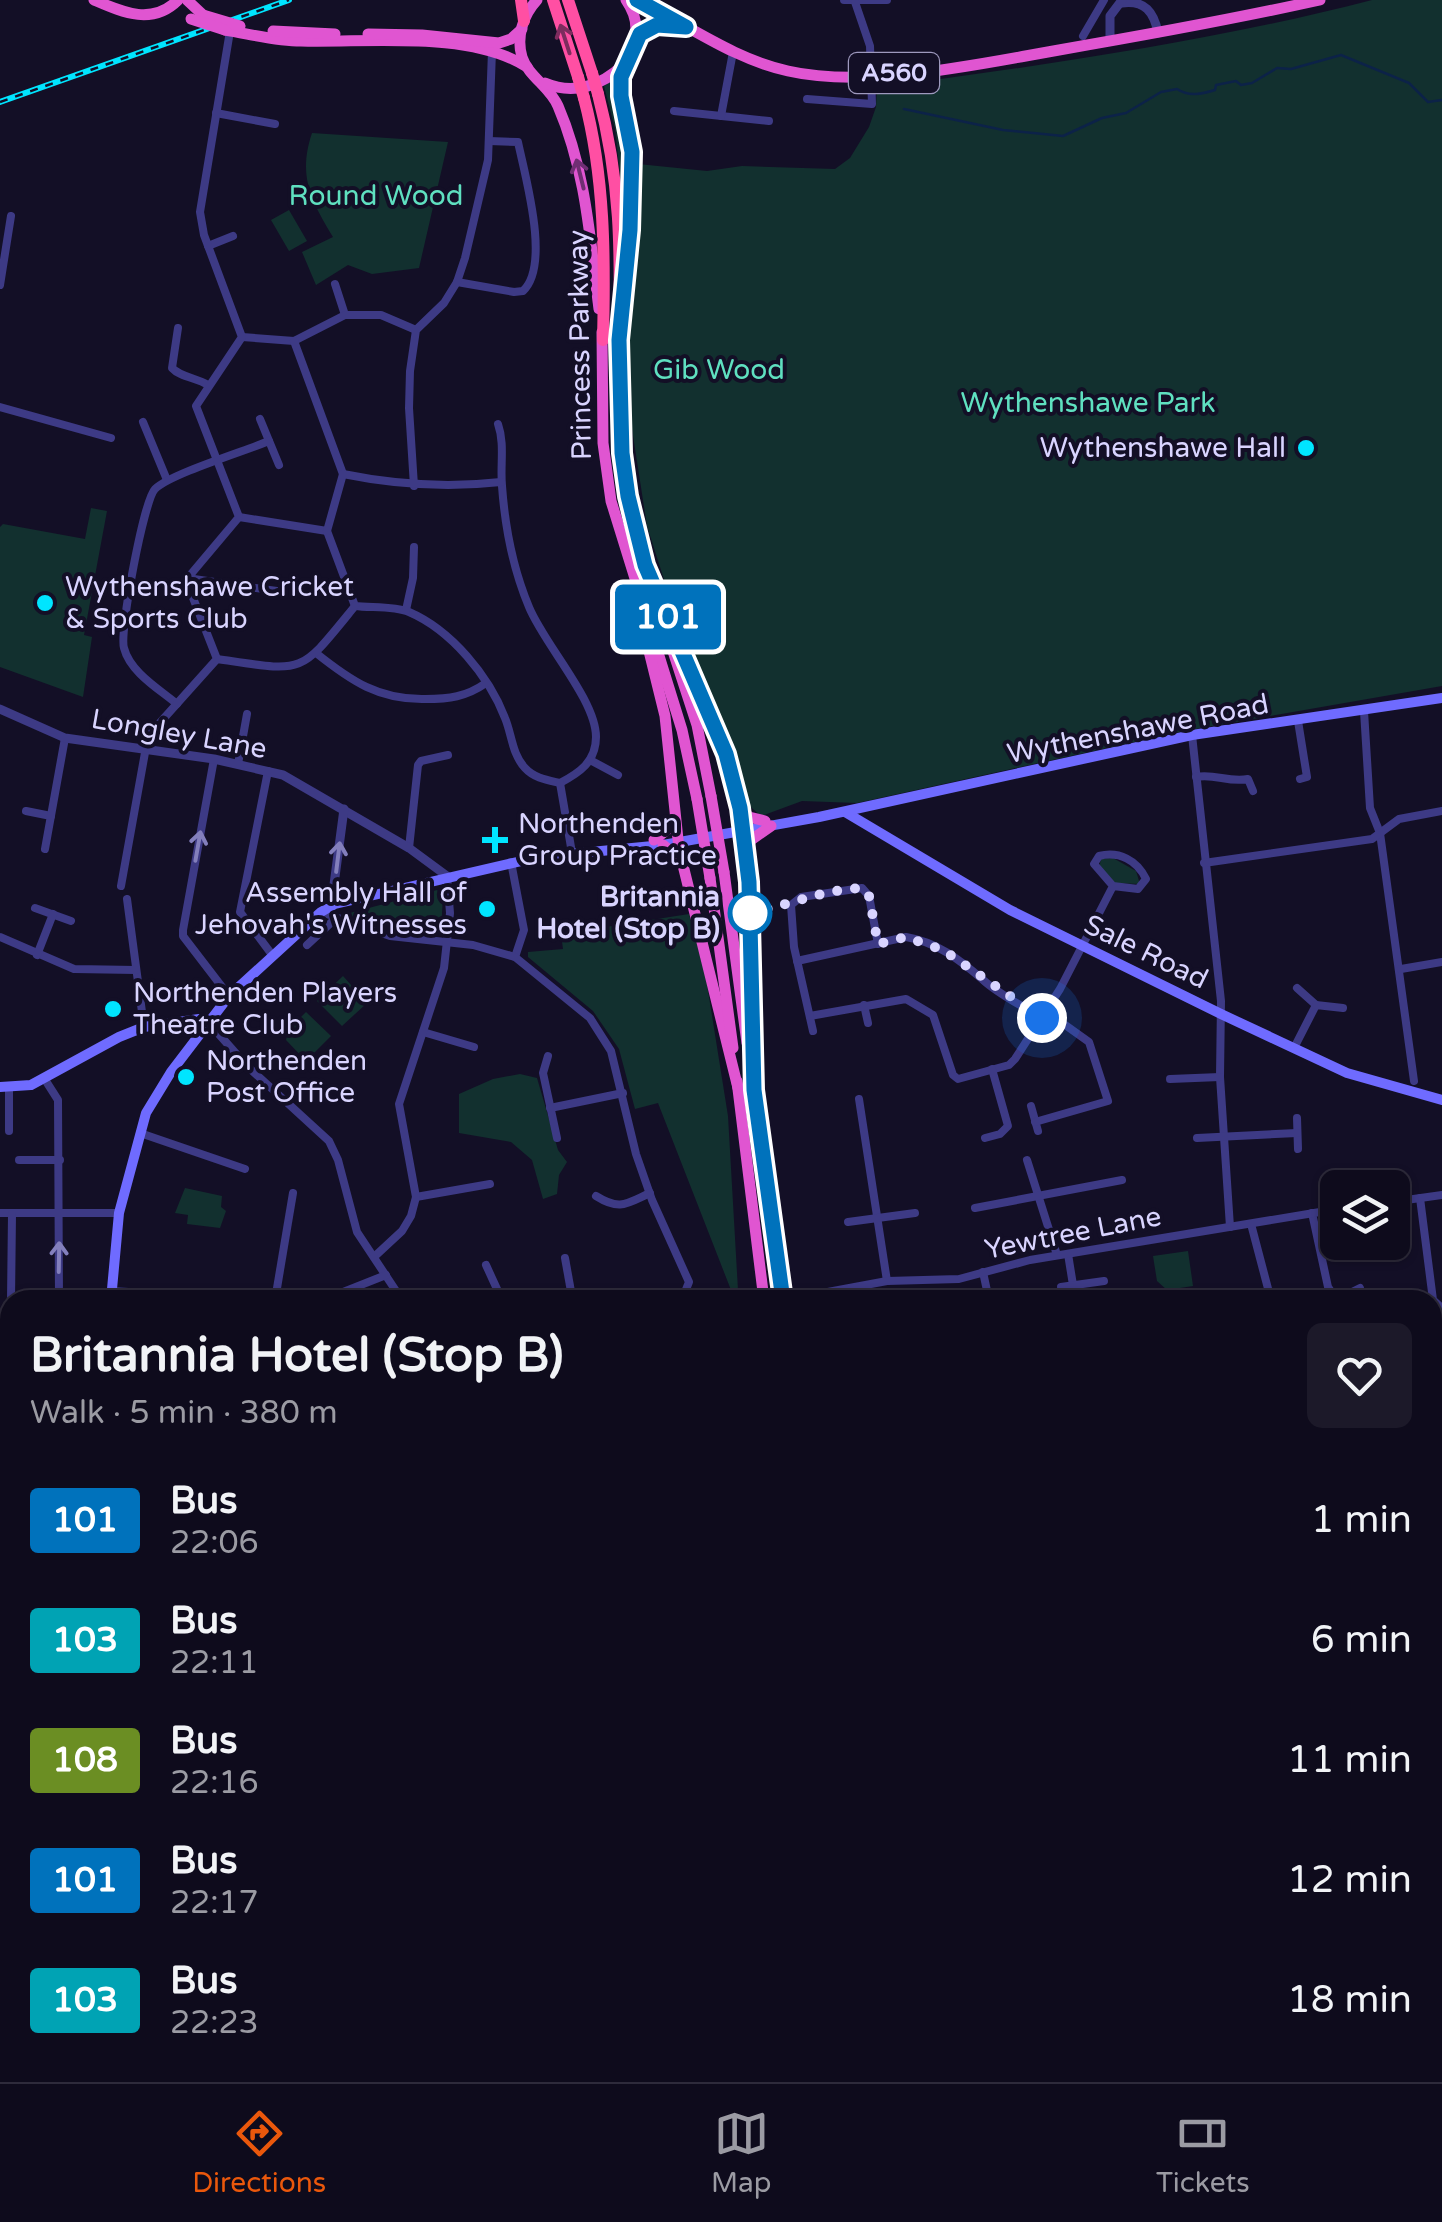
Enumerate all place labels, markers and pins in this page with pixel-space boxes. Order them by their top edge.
place label: Wythenshawe Hall [1040,431,1286,465]
marker: Wythenshawe Hall [1295,437,1317,459]
place label: Wythenshawe Cricket & Sports Club [65,570,354,636]
marker: Wythenshawe Cricket & Sports Club [34,592,56,614]
place label: Northenden Group Practice [518,807,717,873]
marker: Northenden Group Practice [482,827,508,853]
place label: Assembly Hall of Jehovah's Witnesses [195,876,467,942]
place label: Britannia Hotel (Stop B) [536,880,720,946]
marker: Britannia Hotel (Stop B) [729,892,771,934]
marker: Assembly Hall of Jehovah's Witnesses [476,898,498,920]
place label: Northenden Players Theatre Club [133,976,397,1042]
marker: Northenden Players Theatre Club [102,998,124,1020]
place label: Northenden Post Office [206,1044,367,1110]
marker: Northenden Post Office [175,1066,197,1088]

